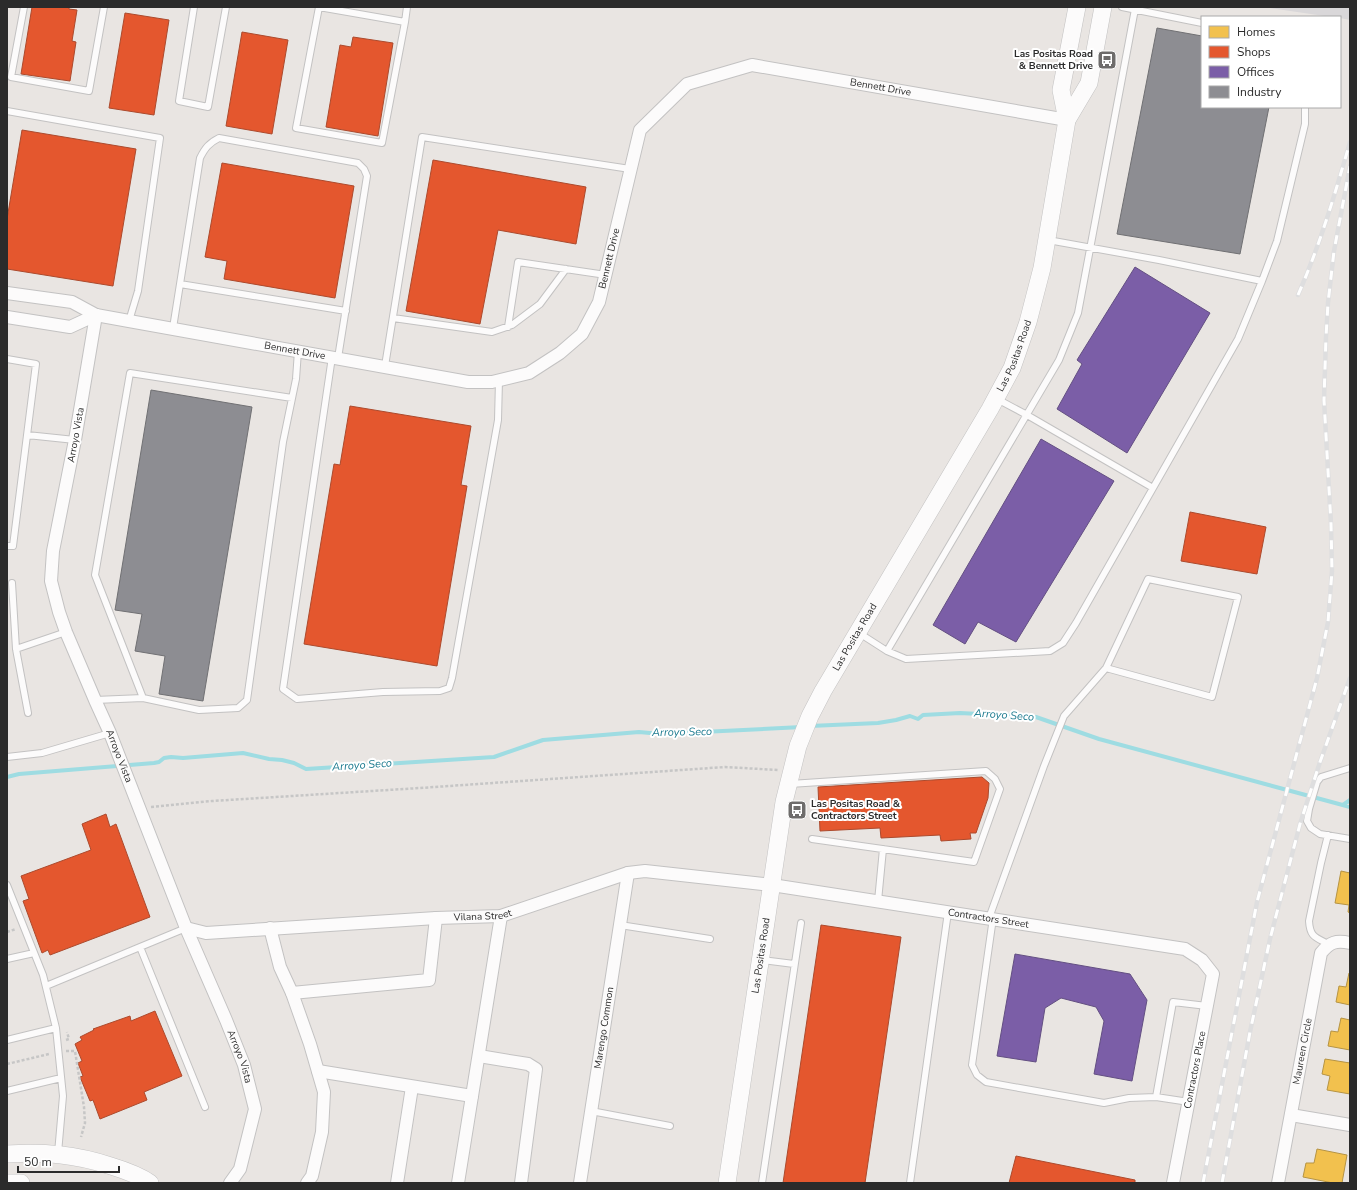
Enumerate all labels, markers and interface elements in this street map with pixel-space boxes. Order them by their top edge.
legend [1201,16,1341,108]
text: Homes [1237,24,1275,40]
text: Shops [1237,44,1271,60]
place label: Las Positas Road & Bennett Drive [1014,47,1094,73]
bus stop icon: Las Positas Road & Bennett Drive [1096,49,1118,71]
text: Offices [1237,64,1275,80]
street label: Bennett Drive [849,75,912,100]
text: Industry [1237,84,1282,100]
street label: Bennett Drive [595,227,623,290]
street label: Las Positas Road [994,318,1035,394]
street label: Bennett Drive [263,338,327,363]
street label: Arroyo Vista [64,406,88,464]
street label: Las Positas Road [829,601,880,674]
water label: Arroyo Seco [973,705,1034,725]
water label: Arroyo Seco [651,724,712,740]
street label: Arroyo Vista [102,727,136,785]
water label: Arroyo Seco [331,755,392,775]
place label: Las Positas Road & Contractors Street [811,797,901,823]
bus stop icon: Las Positas Road & Contractors Street [786,799,808,821]
street label: Contractors Street [947,905,1030,932]
street label: Vilana Street [452,906,514,924]
street label: Las Positas Road [748,917,774,994]
street label: Marengo Common [591,986,617,1070]
street label: Maureen Circle [1290,1017,1316,1086]
street label: Arroyo Vista [224,1028,255,1085]
street label: Contractors Place [1181,1030,1209,1110]
scale bar [18,1148,119,1174]
text: 50 m [24,1154,52,1170]

